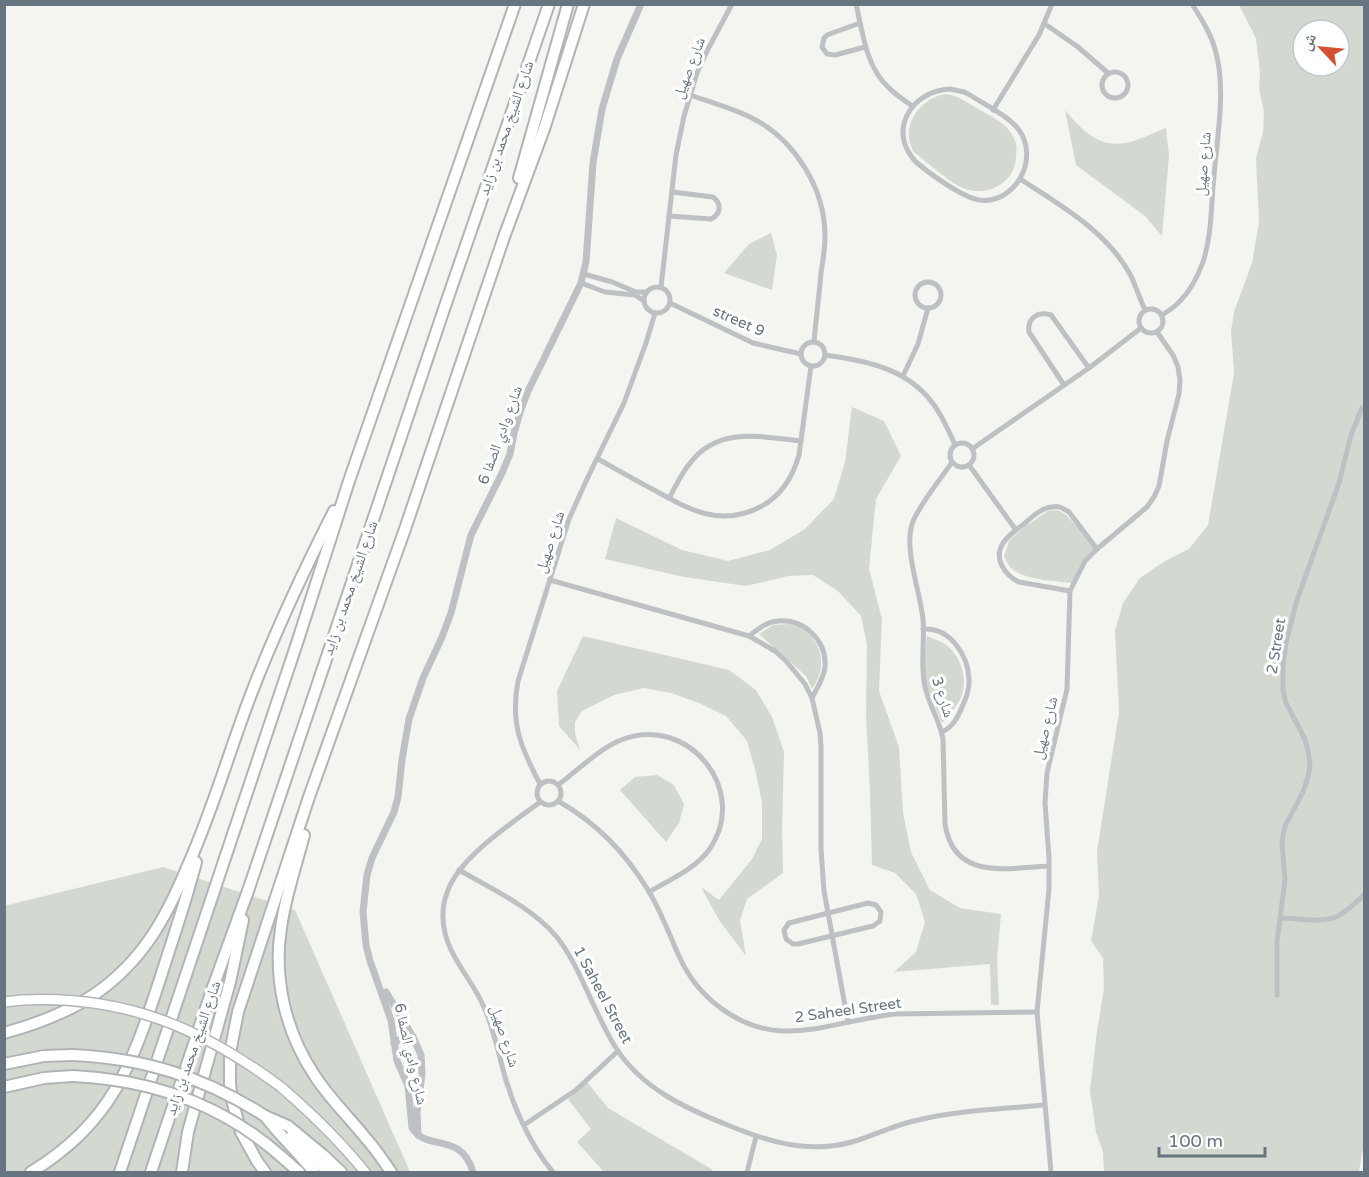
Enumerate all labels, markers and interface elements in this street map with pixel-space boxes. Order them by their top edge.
north arrow [1291,18,1351,78]
text: ش [1296,30,1321,54]
street label: شارع صهيل [669,35,710,102]
street label: شارع الشيخ محمد بن زايد [475,58,538,198]
street label: شارع صهيل [1191,131,1216,197]
street label: street 9 [710,302,768,340]
street label: شارع وادي الصفا 6 [474,383,529,488]
street label: شارع صهيل [532,509,569,576]
street label: شارع الشيخ محمد بن زايد [319,518,382,658]
street label: 2 Street [1263,617,1289,675]
street label: 3 شارع [927,674,958,720]
street label: شارع صهيل [1029,695,1062,762]
street label: 1 Saheel Street [570,943,636,1047]
street label: شارع الشيخ محمد بن زايد [162,978,225,1118]
street label: 2 Saheel Street [793,994,903,1026]
street label: شارع وادي الصفا 6 [388,1001,431,1107]
street label: شارع صهيل [486,1003,524,1070]
scale bar [1159,1120,1266,1158]
text: 100 m [1168,1130,1223,1152]

